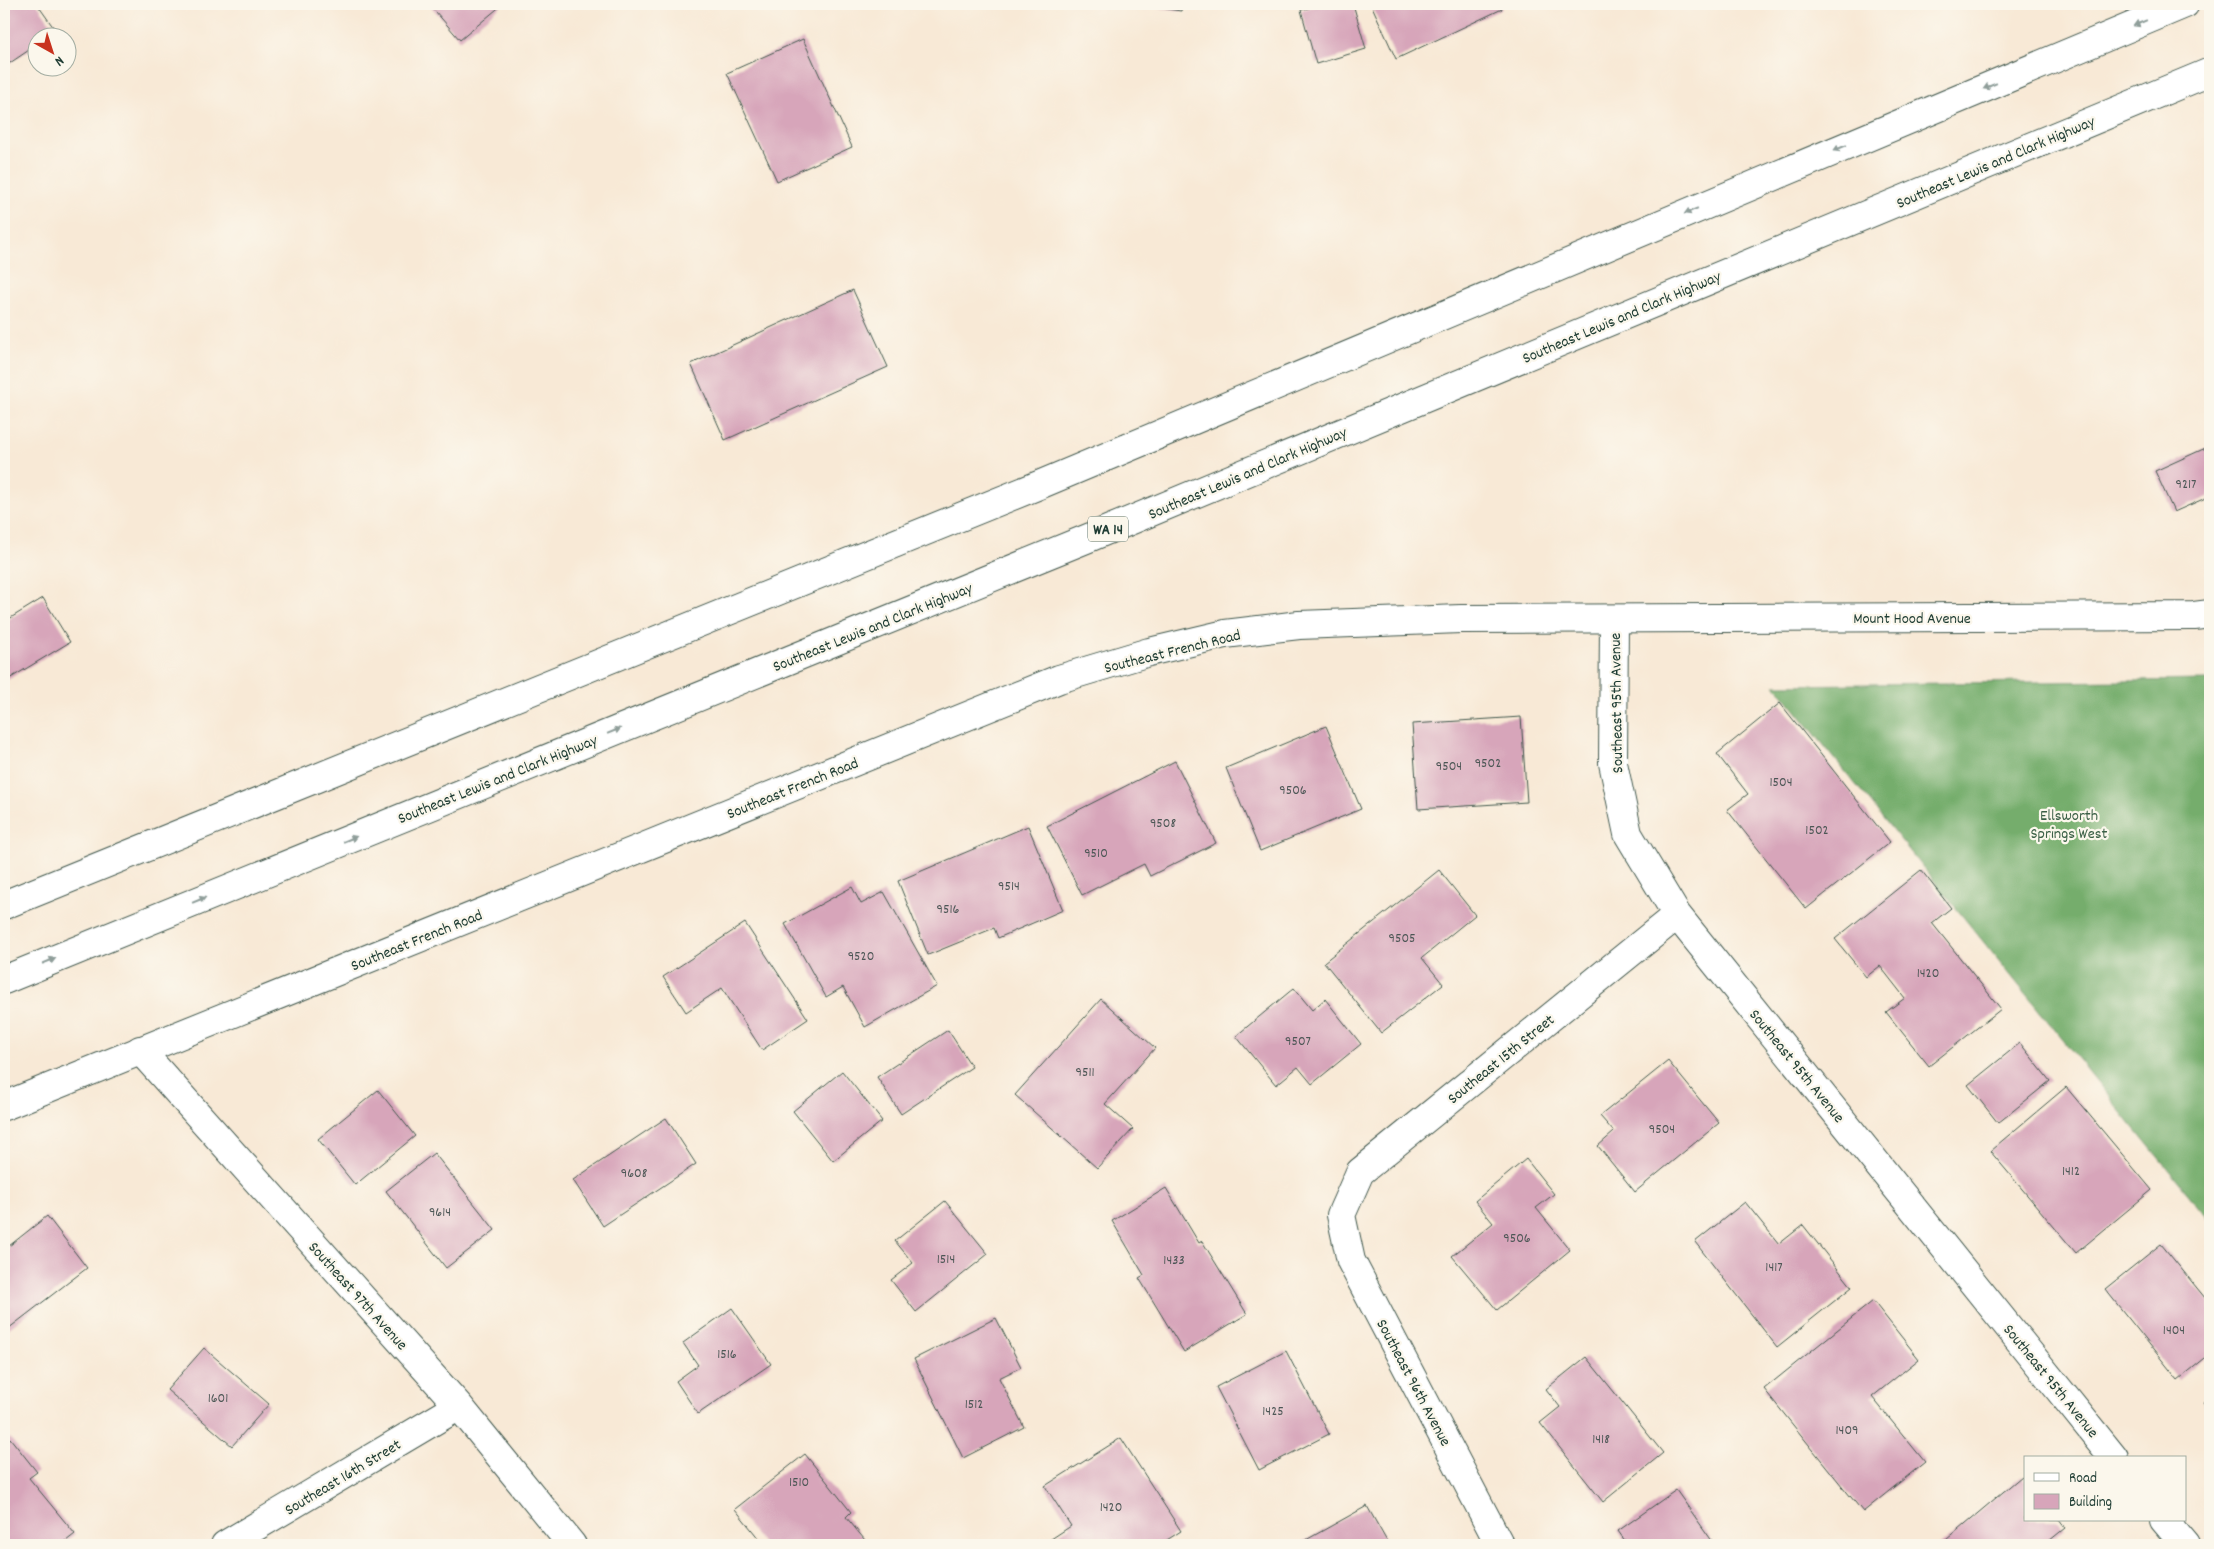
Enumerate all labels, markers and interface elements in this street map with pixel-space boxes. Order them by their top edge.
one-way arrow [2133,19,2147,27]
north arrow [28,28,78,78]
text: N [50,51,68,71]
one-way arrow [1983,82,1997,90]
street label: Southeast Lewis and Clark Highway [1893,111,2099,216]
one-way arrow [1833,145,1847,153]
one-way arrow [1683,208,1698,216]
street label: Southeast Lewis and Clark Highway [1519,266,1725,371]
street label: Southeast Lewis and Clark Highway [1145,422,1351,527]
house number: 9217 [2176,475,2196,495]
road number: WA 14 [1088,516,1128,542]
street label: Southeast Lewis and Clark Highway [770,577,977,679]
street label: Mount Hood Avenue [1853,608,1971,631]
street label: Southeast French Road [1102,624,1243,681]
street label: Southeast 95th Avenue [1605,632,1630,773]
one-way arrow [607,727,622,735]
street label: Southeast Lewis and Clark Highway [395,729,602,831]
street label: Southeast French Road [724,752,862,826]
house number: 9502 [1475,754,1501,774]
house number: 9504 [1436,757,1462,777]
house number: 1504 [1770,773,1793,793]
house number: 9506 [1279,781,1307,801]
park label: Ellsworth Springs West [2031,805,2108,846]
house number: 9508 [1150,814,1176,834]
house number: 1502 [1805,821,1829,841]
one-way arrow [343,834,357,842]
house number: 9510 [1084,844,1108,864]
house number: 9514 [998,877,1020,897]
one-way arrow [192,896,207,904]
house number: 9516 [937,900,960,920]
street label: Southeast French Road [348,904,486,978]
house number: 9505 [1388,929,1416,949]
house number: 9520 [848,947,874,967]
one-way arrow [42,957,56,965]
house number: 1420 [1917,964,1939,984]
street label: Southeast 95th Avenue [1743,1005,1849,1128]
street label: Southeast 15th Street [1443,1009,1560,1110]
house number: 9507 [1285,1032,1311,1052]
house number: 9511 [1075,1063,1095,1083]
house number: 9504 [1649,1120,1675,1140]
house number: 1412 [2062,1162,2080,1182]
house number: 9608 [621,1164,648,1184]
house number: 9614 [429,1203,451,1223]
house number: 9506 [1503,1229,1531,1249]
street label: Southeast 97th Avenue [302,1237,412,1356]
house number: 1514 [937,1250,955,1270]
house number: 1433 [1163,1251,1185,1271]
house number: 1417 [1765,1258,1783,1278]
street label: Southeast 96th Avenue [1370,1316,1456,1451]
street label: Southeast 95th Avenue [1997,1320,2103,1443]
house number: 1404 [2163,1321,2185,1341]
house number: 1516 [717,1345,737,1365]
house number: 1601 [208,1389,228,1409]
house number: 1512 [965,1395,983,1415]
house number: 1425 [1262,1402,1284,1422]
house number: 1409 [1836,1421,1858,1441]
house number: 1418 [1592,1430,1610,1450]
street label: Southeast 16th Street [281,1434,406,1522]
legend [2024,1456,2186,1522]
text: Road [2069,1468,2097,1490]
house number: 1510 [789,1473,809,1493]
text: Building [2069,1492,2112,1514]
house number: 1420 [1100,1498,1122,1518]

